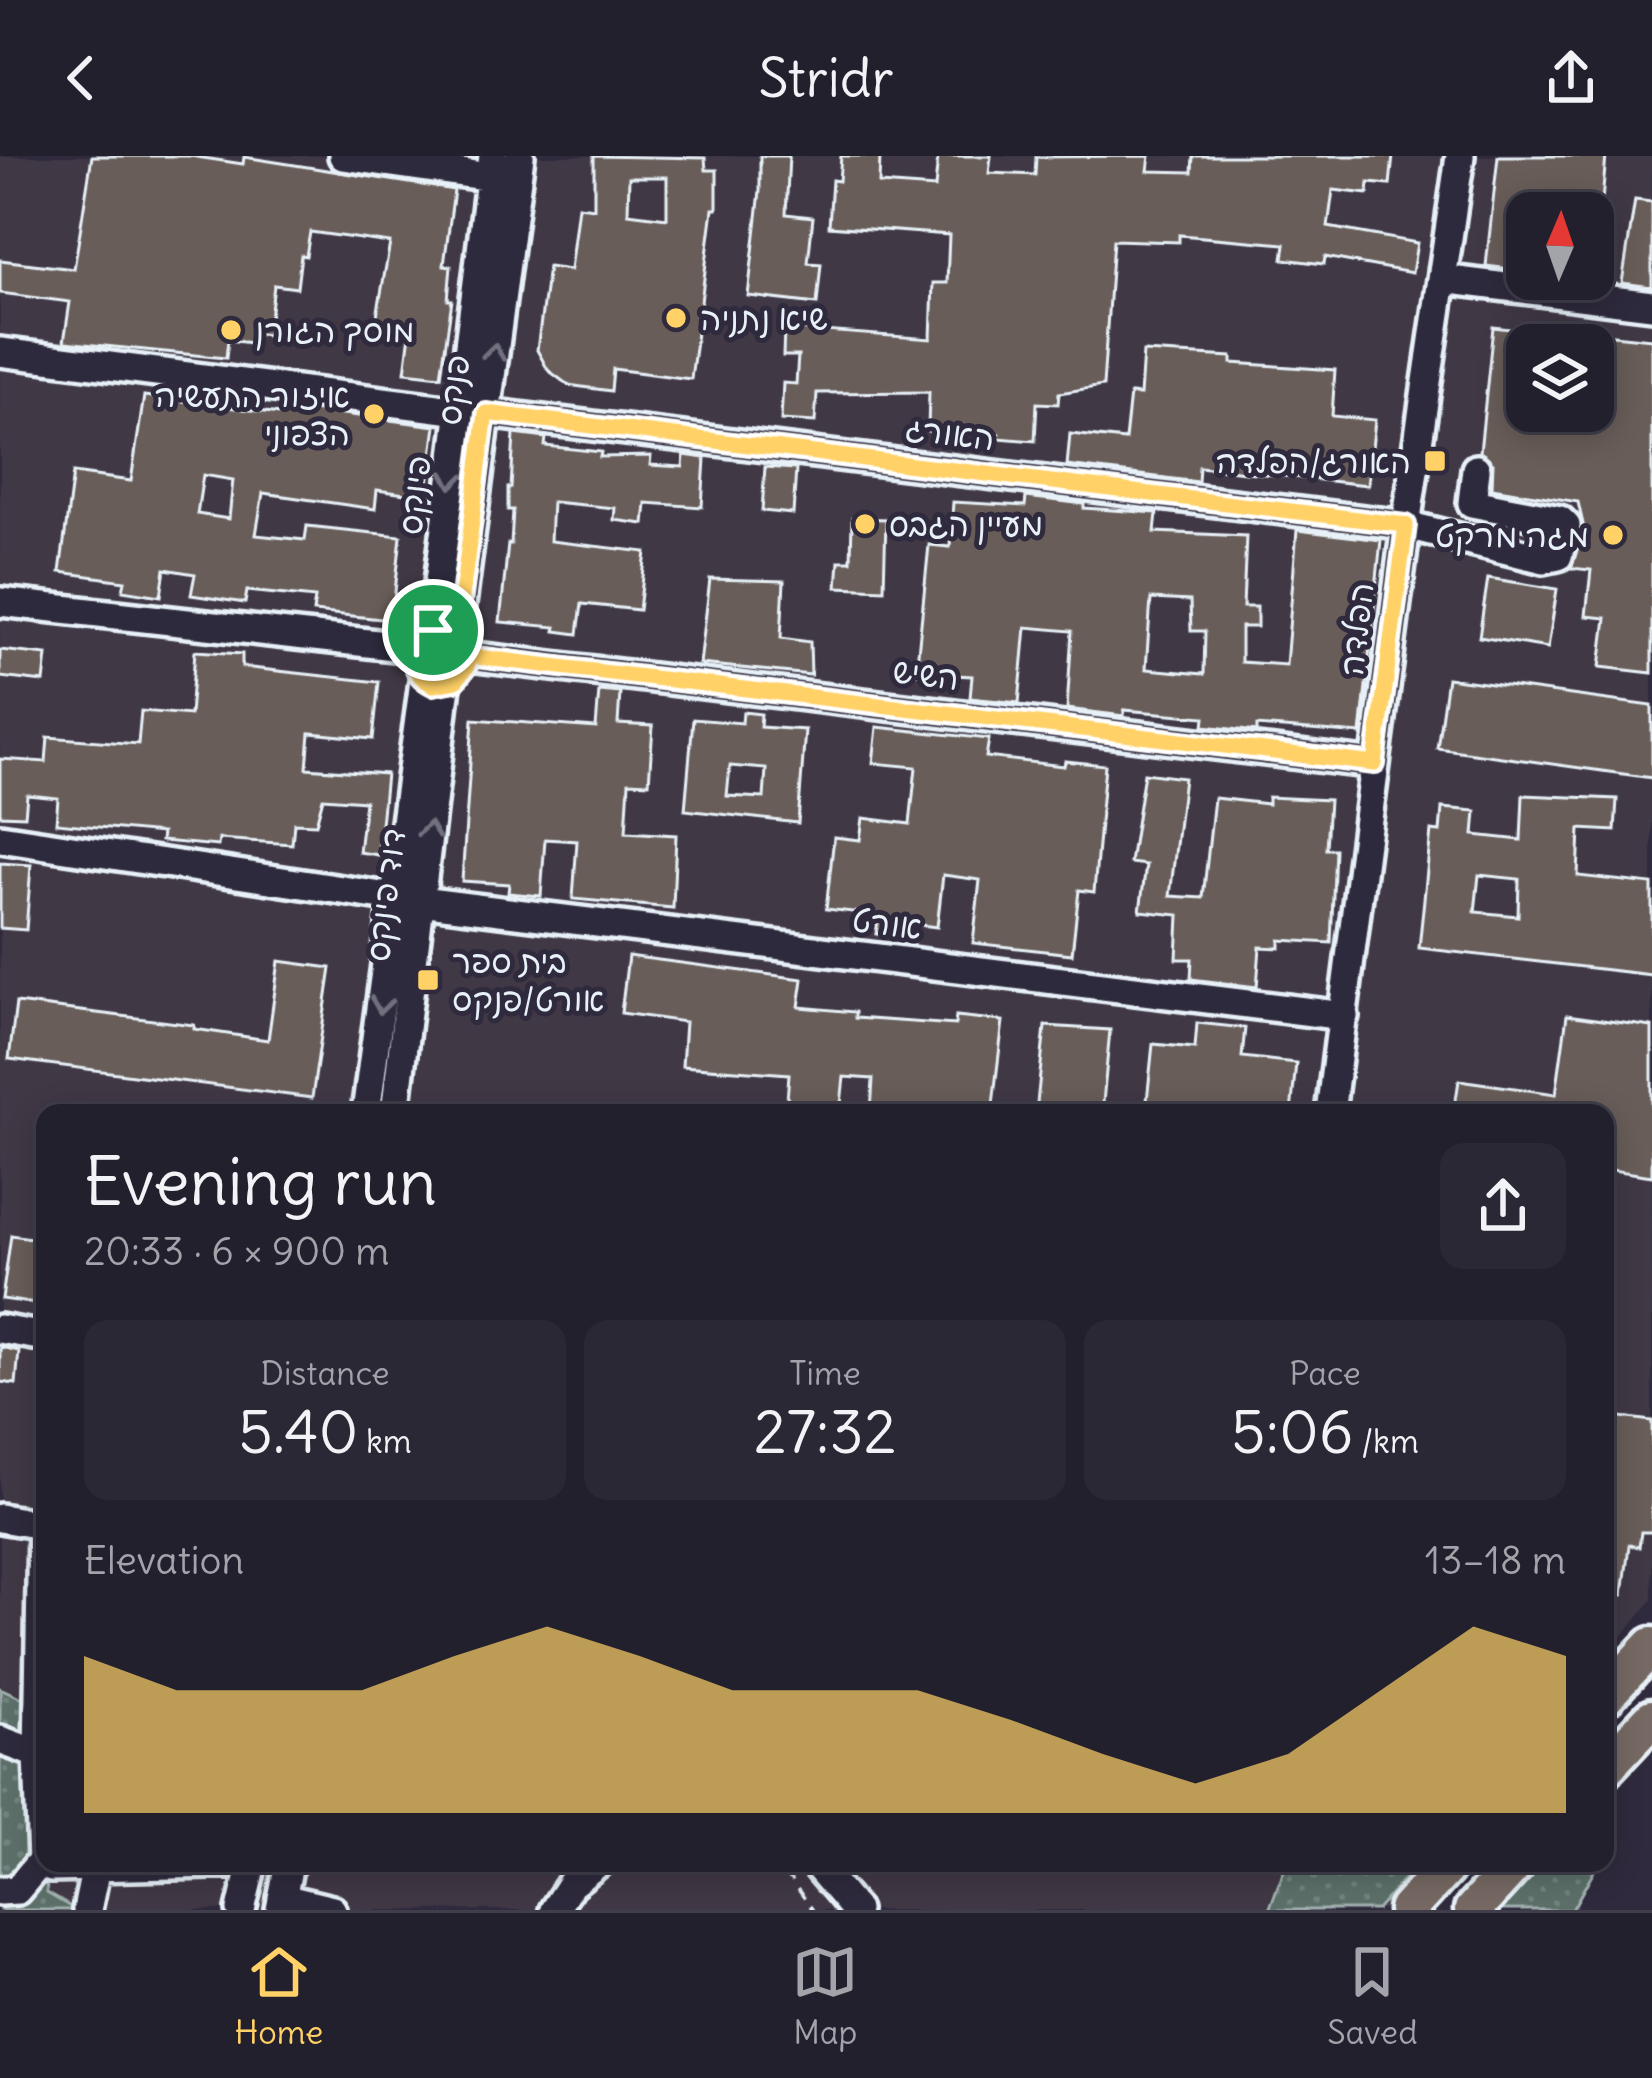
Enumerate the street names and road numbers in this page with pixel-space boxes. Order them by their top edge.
street label: פנקס [427,352,479,428]
street label: האורג [903,407,997,459]
street label: פינקס [388,453,440,537]
street label: הפלדה [1329,580,1383,678]
street label: השיש [890,649,962,699]
street label: דוד פינקס [356,826,414,964]
street label: אורט [850,898,924,948]

